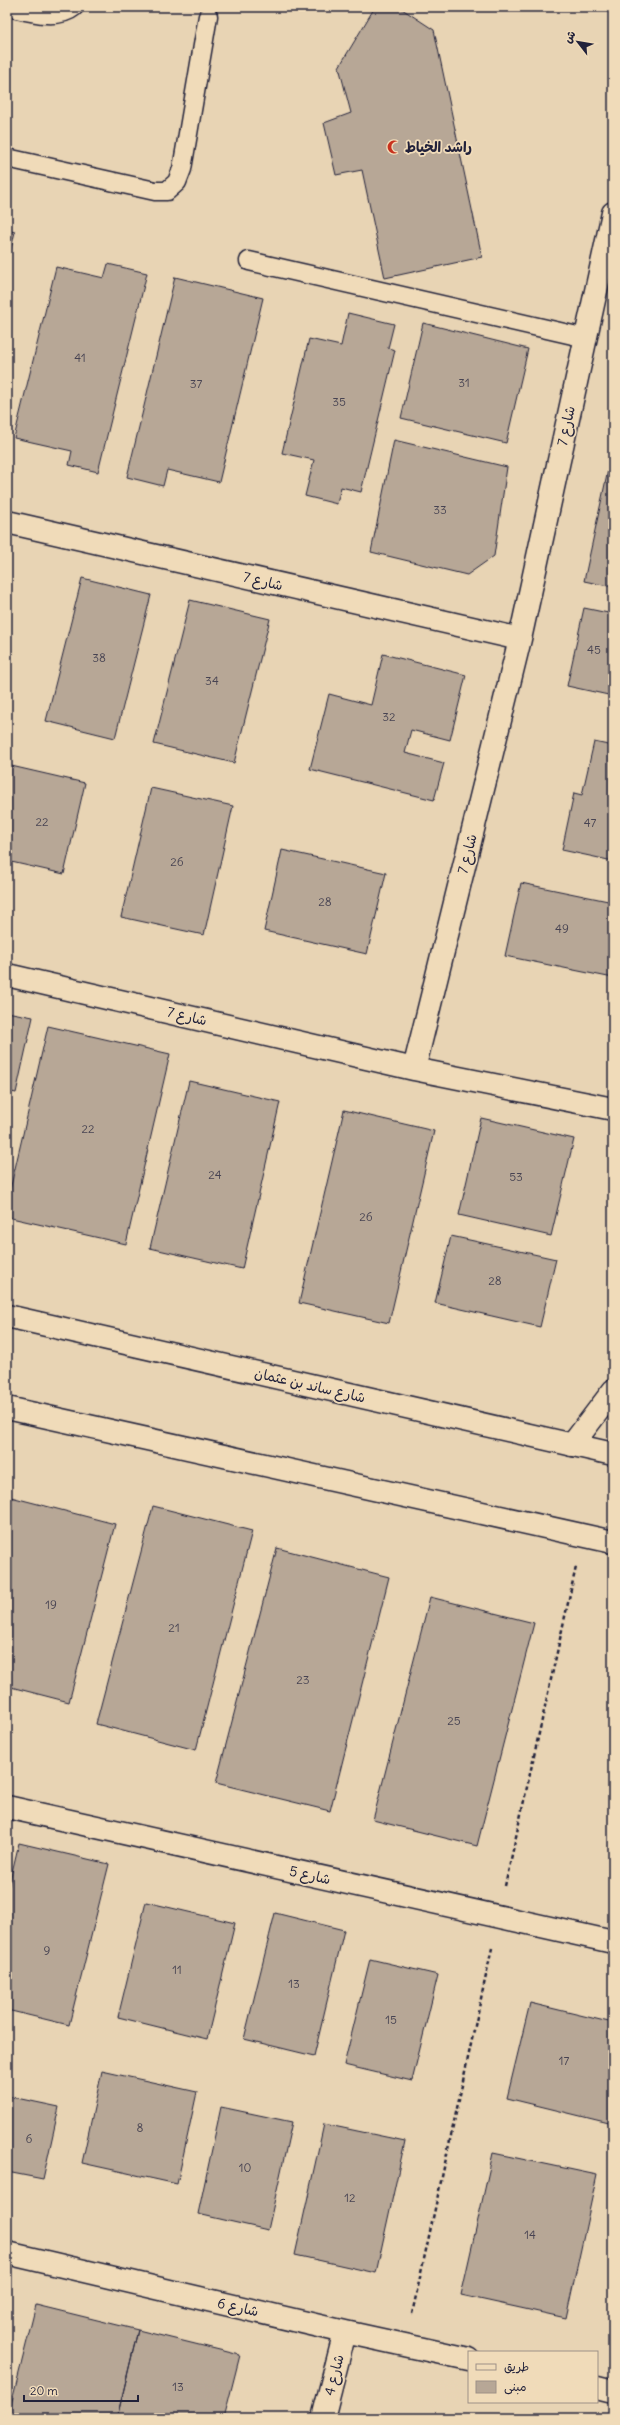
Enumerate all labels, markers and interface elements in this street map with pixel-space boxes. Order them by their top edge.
north arrow [558,22,598,62]
text: ش [560,28,579,46]
place label: راشد الخياط [405,138,472,156]
mosque icon: راشد الخياط [386,139,402,155]
house number: 41 [74,350,86,365]
house number: 31 [458,375,470,390]
house number: 37 [190,376,202,391]
house number: 35 [332,394,346,409]
street label: شارع 7 [553,404,580,448]
house number: 33 [433,502,447,517]
street label: شارع 7 [241,568,285,595]
house number: 45 [587,642,601,657]
house number: 38 [92,650,106,665]
house number: 34 [205,673,219,688]
house number: 32 [382,709,396,724]
house number: 22 [35,814,49,829]
house number: 47 [584,815,596,830]
street label: شارع 7 [453,832,482,876]
house number: 26 [170,854,184,869]
house number: 28 [318,894,332,909]
house number: 49 [555,921,569,936]
street label: شارع 7 [165,1003,209,1030]
house number: 22 [81,1121,95,1136]
house number: 24 [208,1167,222,1182]
house number: 53 [509,1169,523,1184]
house number: 26 [359,1209,373,1224]
house number: 28 [488,1273,502,1288]
street label: شارع ساند بن عثمان [253,1364,367,1407]
house number: 19 [45,1597,57,1612]
house number: 21 [168,1620,180,1635]
house number: 23 [296,1672,310,1687]
house number: 25 [447,1713,461,1728]
street label: شارع 5 [287,1862,332,1889]
house number: 9 [44,1943,51,1958]
house number: 11 [172,1962,182,1977]
house number: 13 [288,1976,300,1991]
house number: 15 [385,2012,397,2027]
house number: 17 [559,2053,569,2068]
house number: 8 [137,2120,144,2135]
house number: 6 [26,2131,33,2146]
house number: 10 [239,2160,251,2175]
house number: 12 [344,2190,356,2205]
house number: 14 [524,2227,536,2242]
street label: شارع 6 [215,2294,260,2321]
legend [468,2351,598,2403]
street label: شارع 4 [320,2353,349,2398]
text: طريق [504,2359,529,2374]
scale bar [24,2377,138,2403]
house number: 13 [172,2379,184,2394]
text: مبنى [504,2379,527,2395]
text: 20 m [30,2383,58,2398]

